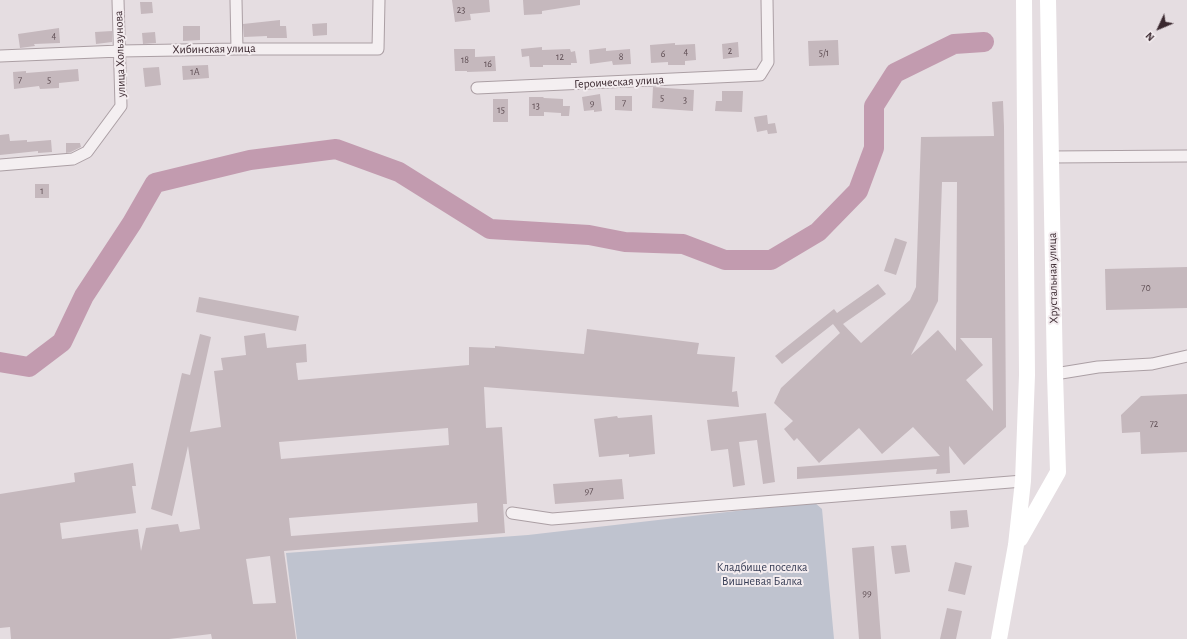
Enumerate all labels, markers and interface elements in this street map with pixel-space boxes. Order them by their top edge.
house number: 23 [457,4,465,16]
north arrow [1139,8,1179,48]
street label: улица Хользунова [111,10,129,98]
house number: 4 [52,30,56,42]
text: N [1143,30,1157,43]
street label: Хибинская улица [172,41,256,57]
house number: 2 [728,45,732,57]
house number: 4 [684,46,688,58]
house number: 5/1 [819,47,829,59]
house number: 6 [661,48,665,60]
house number: 12 [556,51,564,63]
house number: 8 [619,51,623,63]
house number: 18 [461,54,469,66]
house number: 16 [484,58,492,70]
house number: 1А [190,66,200,78]
street label: Героическая улица [574,72,664,92]
house number: 7 [18,74,22,86]
house number: 5 [47,74,51,86]
house number: 5 [660,92,664,104]
house number: 3 [683,94,687,106]
house number: 9 [590,97,594,109]
house number: 7 [622,97,626,109]
house number: 13 [532,100,540,112]
house number: 15 [497,104,505,116]
house number: 1 [40,185,44,197]
street label: Хрустальная улица [1045,232,1061,324]
house number: 70 [1141,282,1151,294]
house number: 72 [1150,418,1158,430]
house number: 97 [585,485,593,497]
park label: Кладбище поселка Вишневая Балка [716,560,808,588]
house number: 99 [862,587,872,599]

